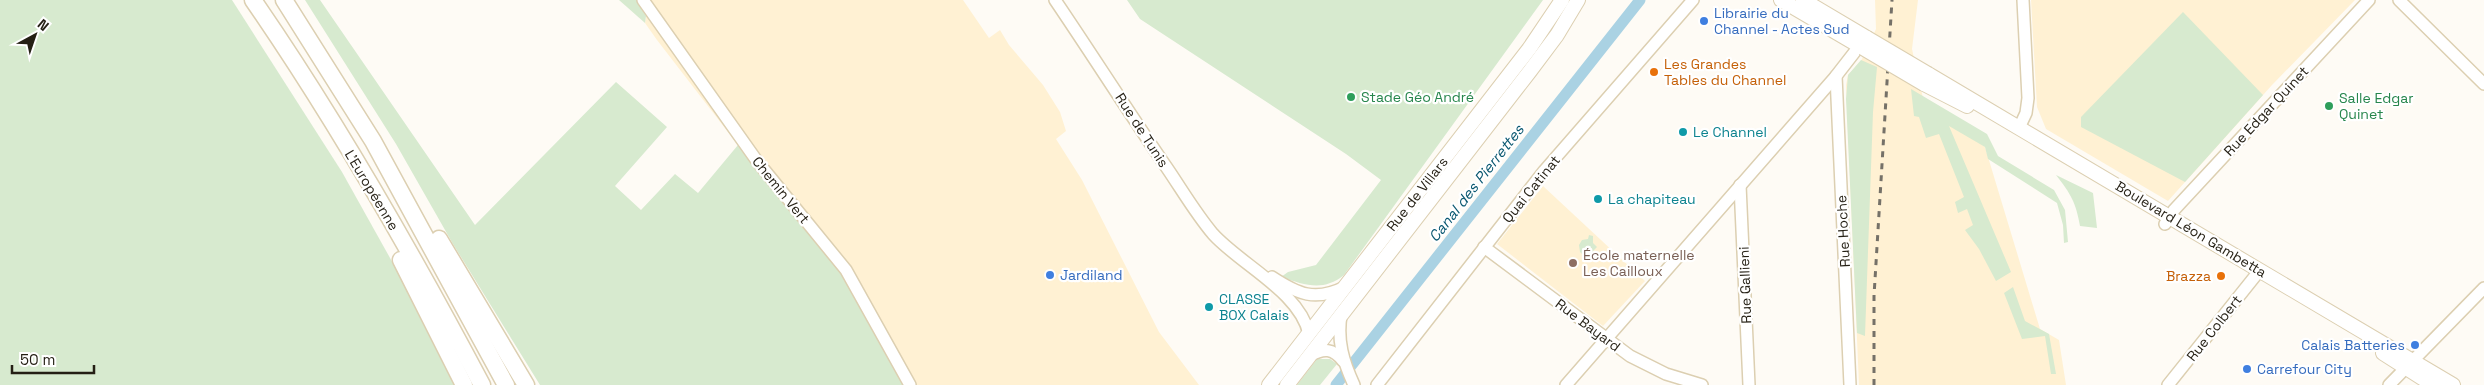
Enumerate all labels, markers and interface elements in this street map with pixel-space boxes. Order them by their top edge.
place label: Librairie du Channel - Actes Sud [1714,4,1850,38]
north arrow [10,10,60,60]
text: N [34,15,53,35]
marker: Librairie du Channel - Actes Sud [1698,15,1710,27]
place label: Les Grandes Tables du Channel [1664,55,1786,89]
street label: Rue Edgar Quinet [2220,62,2312,160]
marker: Les Grandes Tables du Channel [1648,66,1660,78]
place label: Stade Géo André [1361,88,1474,106]
street label: Rue de Tunis [1111,89,1173,171]
place label: Salle Edgar Quinet [2339,89,2414,123]
marker: Stade Géo André [1345,91,1357,103]
marker: Salle Edgar Quinet [2323,100,2335,112]
water label: Canal des Pierrettes [1424,120,1528,246]
place label: Le Channel [1693,123,1767,141]
marker: Le Channel [1677,126,1689,138]
street label: L'Européenne [341,146,403,234]
street label: Quai Catinat [1498,151,1564,227]
street label: Chemin Vert [748,153,814,227]
street label: Rue de Villars [1382,153,1452,235]
street label: Boulevard Léon Gambetta [2112,177,2270,281]
place label: La chapiteau [1608,190,1696,208]
marker: La chapiteau [1592,193,1604,205]
street label: Rue Hoche [1832,194,1854,268]
place label: École maternelle Les Cailloux [1583,246,1695,280]
street label: Rue Gallieni [1735,246,1755,324]
marker: École maternelle Les Cailloux [1567,257,1579,269]
place label: Jardiland [1060,266,1123,284]
place label: Brazza [2166,267,2211,285]
marker: Jardiland [1044,269,1056,281]
marker: Brazza [2215,270,2227,282]
place label: CLASSE BOX Calais [1219,290,1289,324]
street label: Rue Colbert [2182,291,2246,365]
street label: Rue Bayard [1552,295,1624,355]
marker: CLASSE BOX Calais [1203,301,1215,313]
place label: Calais Batteries [2301,336,2405,354]
marker: Calais Batteries [2409,339,2421,351]
scale bar [12,342,95,374]
text: 50 m [20,350,55,369]
place label: Carrefour City [2257,360,2352,378]
marker: Carrefour City [2241,363,2253,375]

